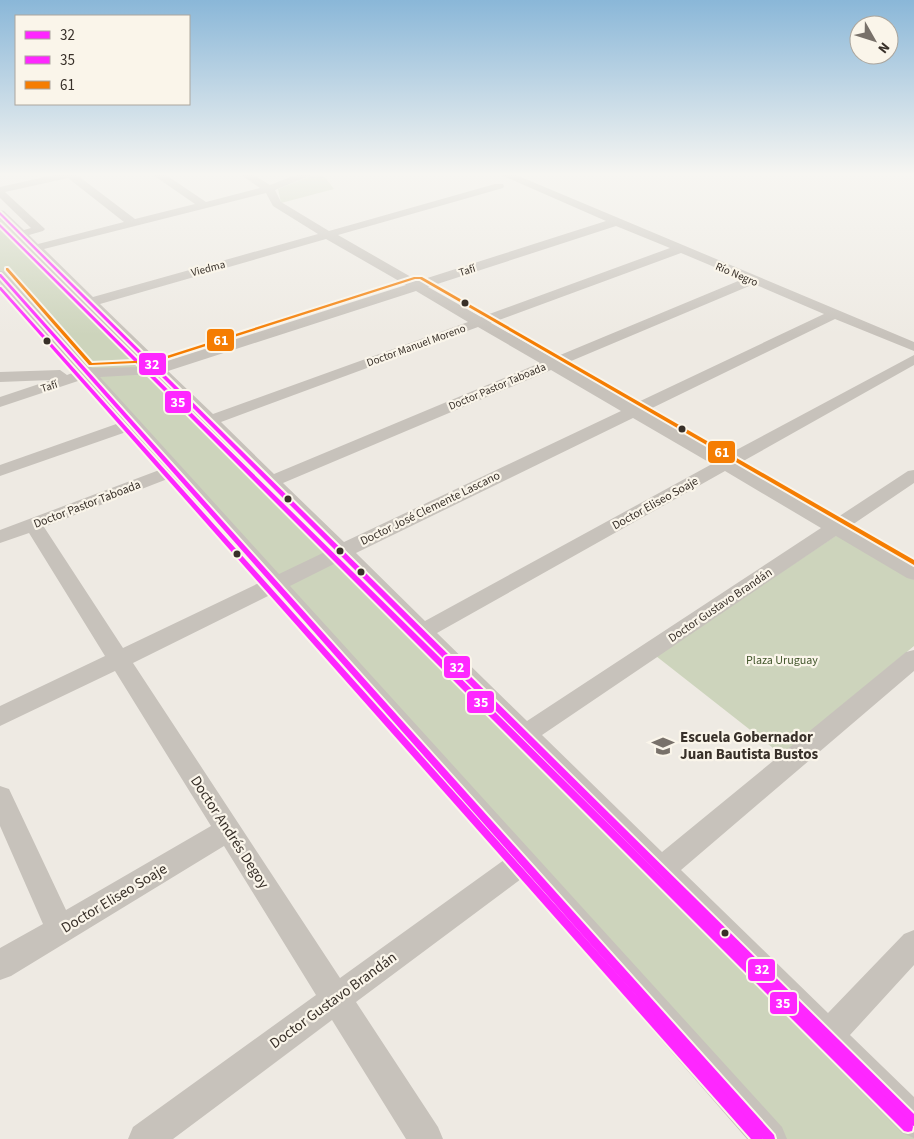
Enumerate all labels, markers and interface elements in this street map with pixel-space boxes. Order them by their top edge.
legend [15,15,190,105]
north arrow [849,15,899,65]
text: 32 [60,25,75,46]
text: N [873,38,894,57]
text: 35 [60,50,75,71]
text: 61 [60,75,75,96]
street label: Viedma [189,257,227,280]
street label: Río Negro [713,259,760,290]
street label: Tafí [457,261,478,280]
unlabelled marker [460,298,470,308]
street label: Doctor Manuel Moreno [365,321,468,370]
line badge: 61 [206,328,235,352]
text: 61 [214,331,228,351]
unlabelled marker [42,336,52,346]
line badge: 32 [138,352,167,376]
text: 32 [145,355,159,375]
street label: Doctor Pastor Taboada [446,359,548,414]
street label: Tafí [39,377,60,396]
line badge: 35 [164,390,192,414]
text: 35 [171,393,185,413]
unlabelled marker [677,424,687,434]
line badge: 61 [707,440,736,464]
text: 61 [715,443,729,463]
street label: Doctor José Clemente Lascano [357,467,503,550]
street label: Doctor Eliseo Soaje [609,473,701,534]
street label: Doctor Pastor Taboada [31,476,143,533]
unlabelled marker [283,494,293,504]
unlabelled marker [335,546,345,556]
unlabelled marker [232,549,242,559]
street label: Doctor Gustavo Brandán [665,564,776,647]
unlabelled marker [356,567,366,577]
park label: Plaza Uruguay [746,652,818,669]
line badge: 32 [443,655,471,679]
text: 32 [450,658,464,678]
line badge: 35 [466,690,495,714]
text: 35 [474,693,488,713]
place label: Escuela Gobernador Juan Bautista Bustos [680,727,818,765]
school or university icon: Escuela Gobernador Juan Bautista Bustos [650,733,676,759]
street label: Doctor Andrés Degoy [185,772,274,893]
street label: Doctor Eliseo Soaje [57,858,171,938]
unlabelled marker [720,928,730,938]
street label: Doctor Gustavo Brandán [265,947,401,1054]
line badge: 32 [747,958,776,982]
text: 32 [755,960,769,980]
line badge: 35 [769,991,798,1015]
text: 35 [776,994,790,1014]

